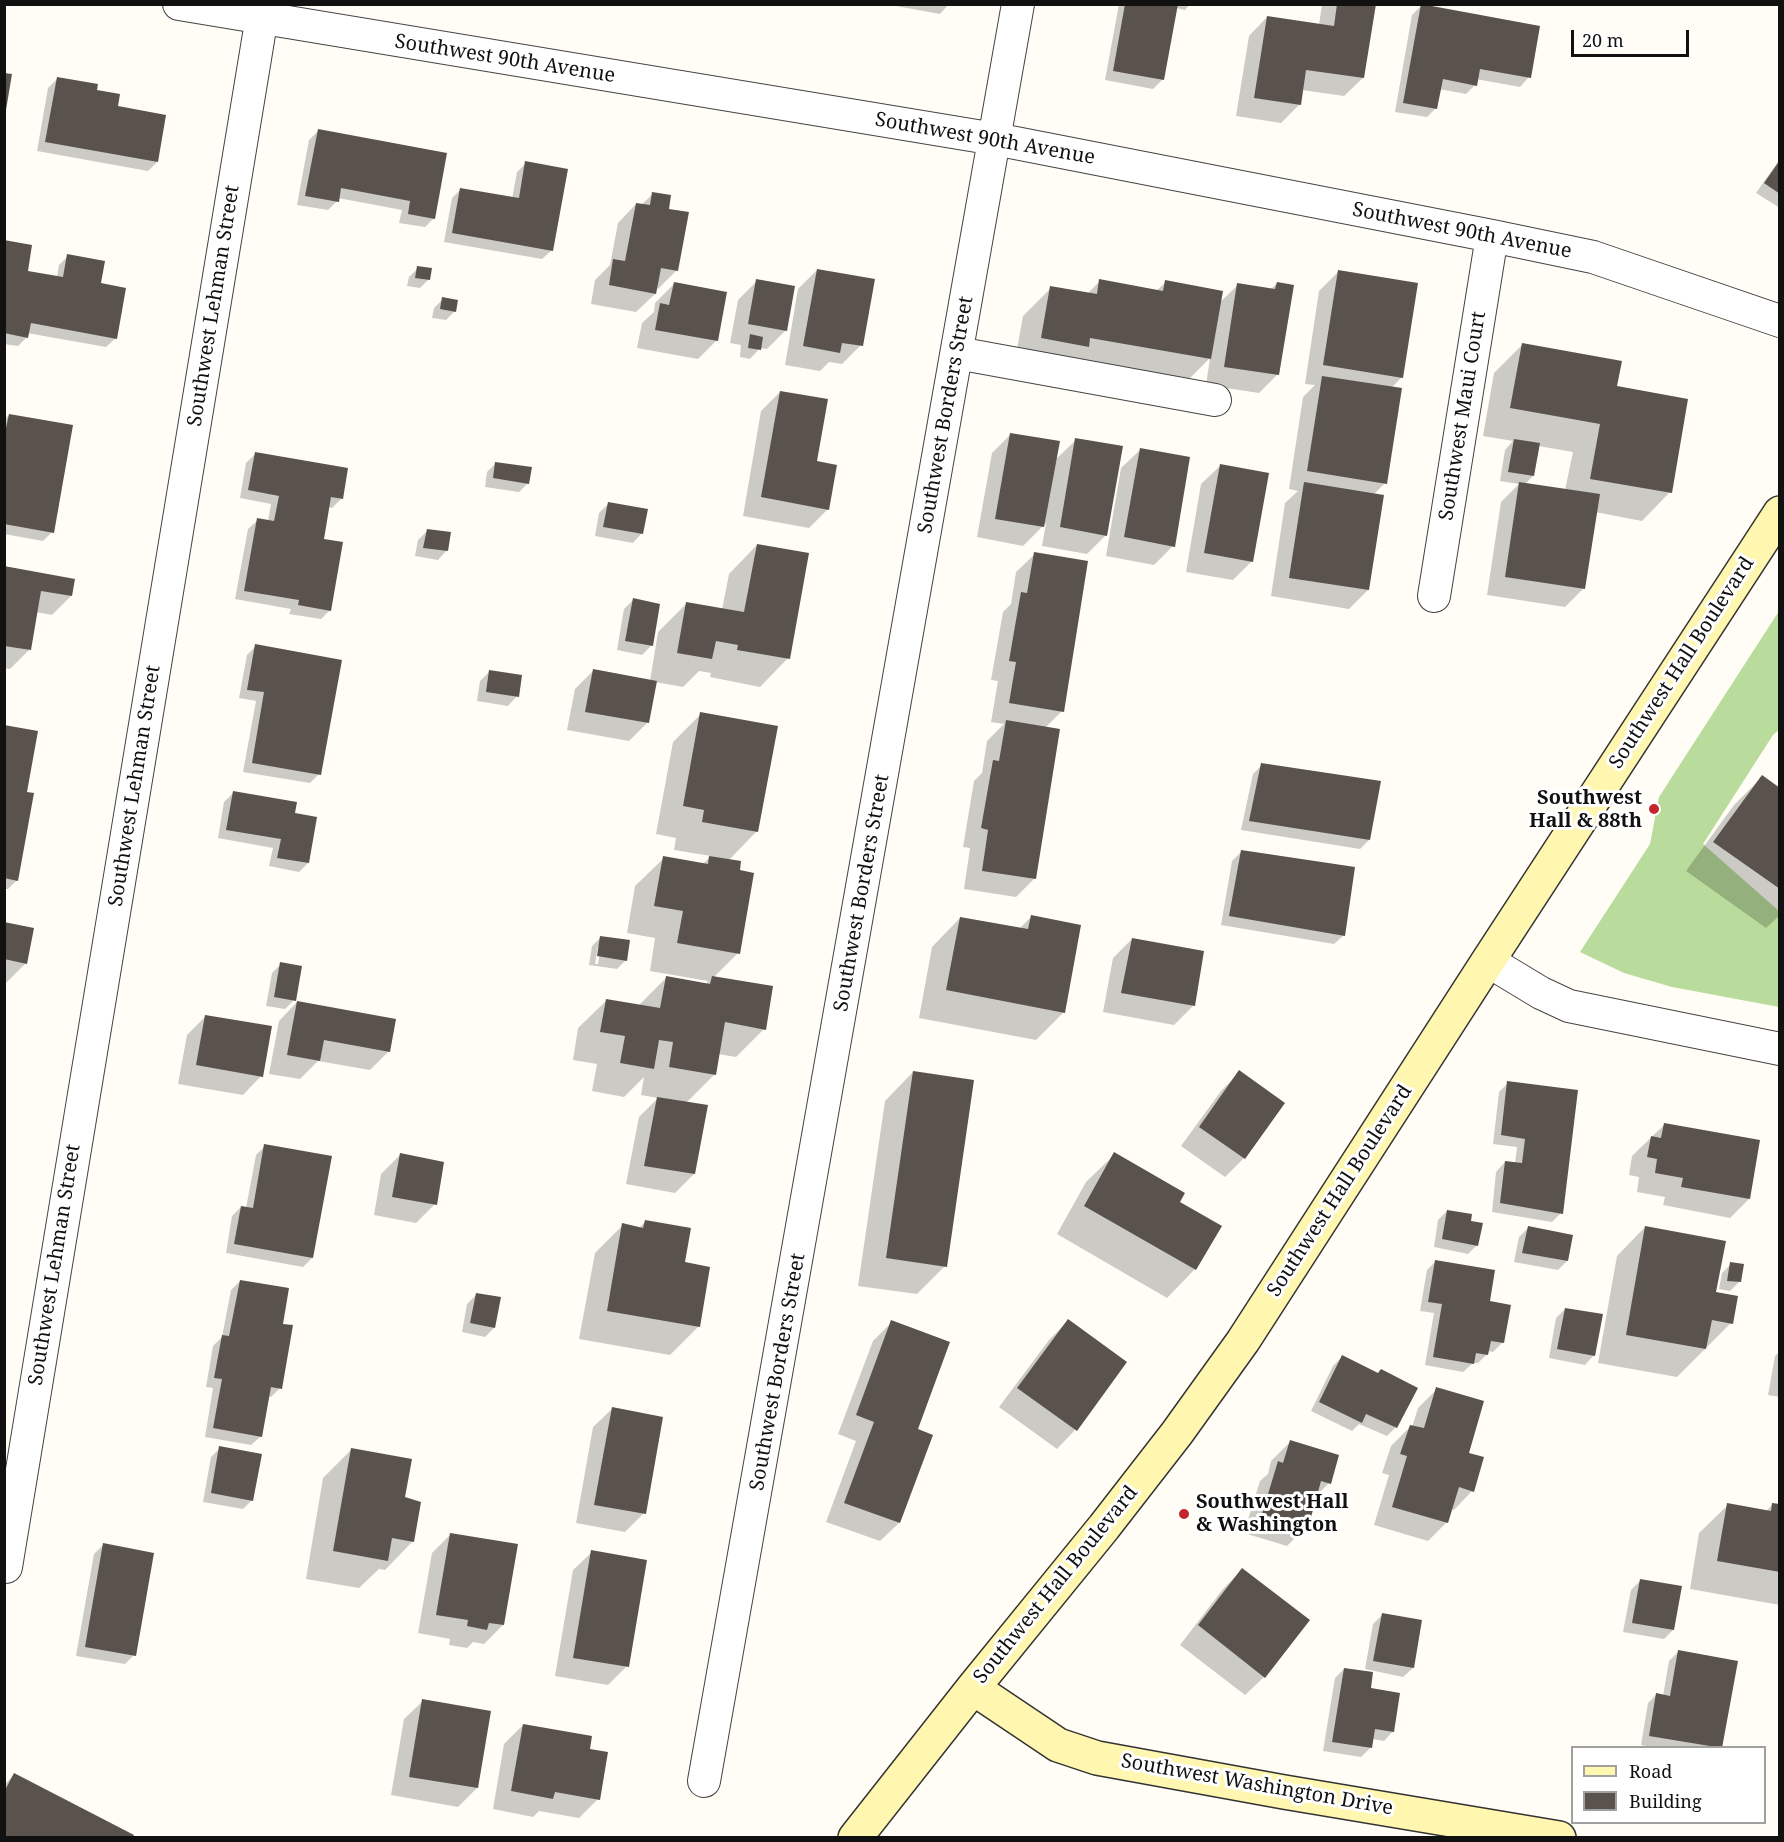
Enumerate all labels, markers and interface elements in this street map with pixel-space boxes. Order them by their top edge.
scale bar [1574,18,1692,56]
text: 20 m [1582,28,1624,52]
street label: Southwest 90th Avenue [393,30,617,88]
street label: Southwest 90th Avenue [873,108,1097,170]
street label: Southwest Lehman Street [183,184,245,428]
street label: Southwest 90th Avenue [1350,198,1574,264]
street label: Southwest Borders Street [913,294,979,536]
street label: Southwest Maui Court [1435,310,1491,522]
street label: Southwest Hall Boulevard [1605,553,1759,773]
street label: Southwest Lehman Street [104,664,166,908]
street label: Southwest Borders Street [829,772,895,1014]
place label: Southwest Hall & 88th [1529,786,1642,833]
marker: Southwest Hall & 88th [1647,802,1661,816]
street label: Southwest Hall Boulevard [1263,1081,1417,1301]
street label: Southwest Lehman Street [24,1143,86,1387]
street label: Southwest Borders Street [745,1251,811,1493]
street label: Southwest Hall Boulevard [969,1481,1143,1689]
place label: Southwest Hall & Washington [1196,1490,1349,1537]
marker: Southwest Hall & Washington [1177,1507,1191,1521]
legend [1571,1746,1766,1824]
street label: Southwest Washington Drive [1119,1749,1395,1821]
text: Road [1629,1759,1672,1783]
text: Building [1629,1789,1702,1813]

